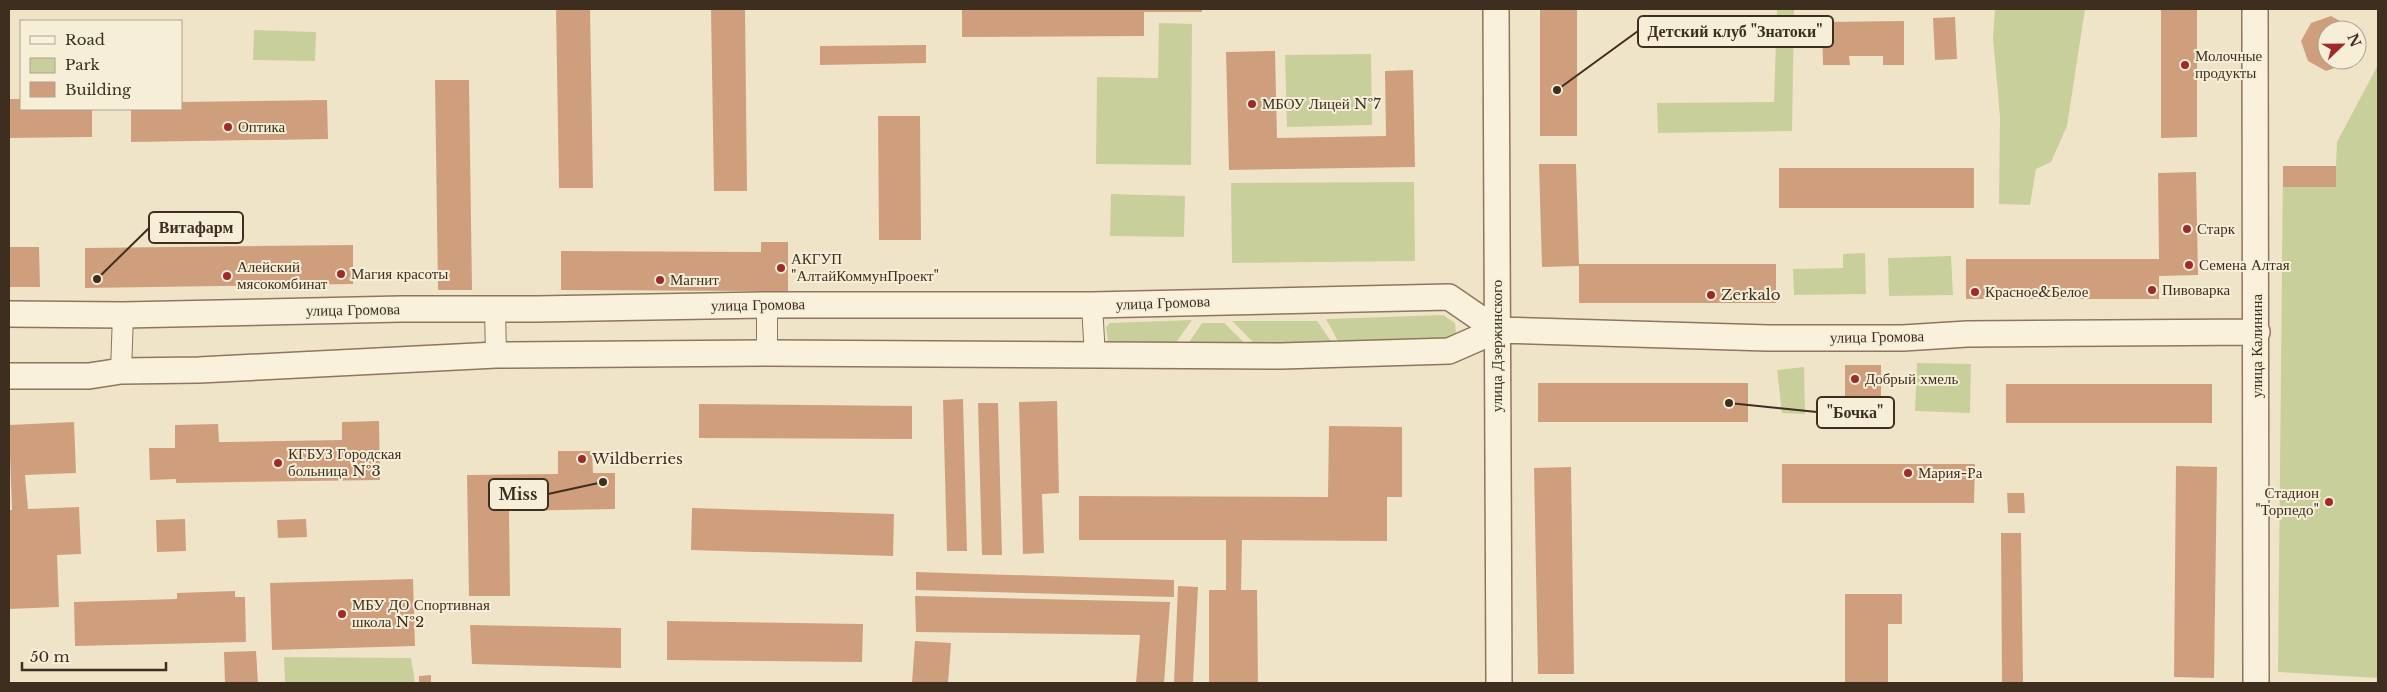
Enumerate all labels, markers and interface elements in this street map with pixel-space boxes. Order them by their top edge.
callout: Детский клуб "Знатоки" [1638,16,1833,47]
legend [20,20,182,110]
north arrow [2317,20,2367,70]
text: Детский клуб "Знатоки" [1647,21,1823,41]
text: Road [65,30,105,49]
text: N [2343,31,2365,50]
place label: Молочные продукты [2195,46,2263,82]
text: Park [65,55,101,74]
marker: Молочные продукты [2179,59,2191,71]
text: Building [65,80,132,99]
place label: МБОУ Лицей №7 [1262,94,1381,113]
marker: МБОУ Лицей №7 [1246,98,1258,110]
place label: Оптика [238,117,286,136]
marker: Оптика [222,121,234,133]
callout: Витафарм [149,212,243,243]
text: Витафарм [159,217,233,237]
place label: Старк [2197,219,2236,238]
marker: Старк [2181,223,2193,235]
place label: АКГУП "АлтайКоммунПроект" [791,249,939,285]
place label: Семена Алтая [2199,255,2290,274]
place label: Алейский мясокомбинат [237,257,328,293]
marker: Семена Алтая [2183,259,2195,271]
marker: АКГУП "АлтайКоммунПроект" [775,262,787,274]
place label: Магия красоты [351,264,448,283]
marker: Магия красоты [335,268,347,280]
marker: Алейский мясокомбинат [221,270,233,282]
place label: Магнит [670,270,719,289]
marker: Магнит [654,274,666,286]
street label: улица Дзержинского [1487,280,1506,412]
place label: Пивоварка [2162,280,2230,299]
place label: Красное&Белое [1985,282,2089,301]
marker: Пивоварка [2146,284,2158,296]
place label: Zerkalo [1721,285,1781,304]
marker: Красное&Белое [1969,286,1981,298]
marker: Zerkalo [1705,289,1717,301]
street label: улица Громова [1116,291,1211,314]
street label: улица Громова [711,294,806,315]
street label: улица Калинина [2247,294,2266,398]
street label: улица Громова [306,299,401,320]
street label: улица Громова [1830,326,1925,347]
place label: Добрый хмель [1865,369,1958,388]
marker: Добрый хмель [1849,373,1861,385]
callout: "Бочка" [1817,397,1894,428]
text: "Бочка" [1827,402,1883,422]
place label: КГБУЗ Городская больница №3 [288,444,401,480]
place label: Wildberries [591,449,683,468]
marker: Wildberries [576,453,588,465]
marker: КГБУЗ Городская больница №3 [272,457,284,469]
place label: Мария-Ра [1918,463,1983,482]
marker: Мария-Ра [1902,467,1914,479]
callout: Miss [489,479,548,510]
place label: Стадион "Торпедо" [2255,483,2319,519]
text: Miss [498,484,538,504]
marker: Стадион "Торпедо" [2323,496,2335,508]
place label: МБУ ДО Спортивная школа №2 [352,595,490,631]
marker: МБУ ДО Спортивная школа №2 [336,608,348,620]
scale bar [22,640,166,672]
text: 50 m [30,647,70,666]

